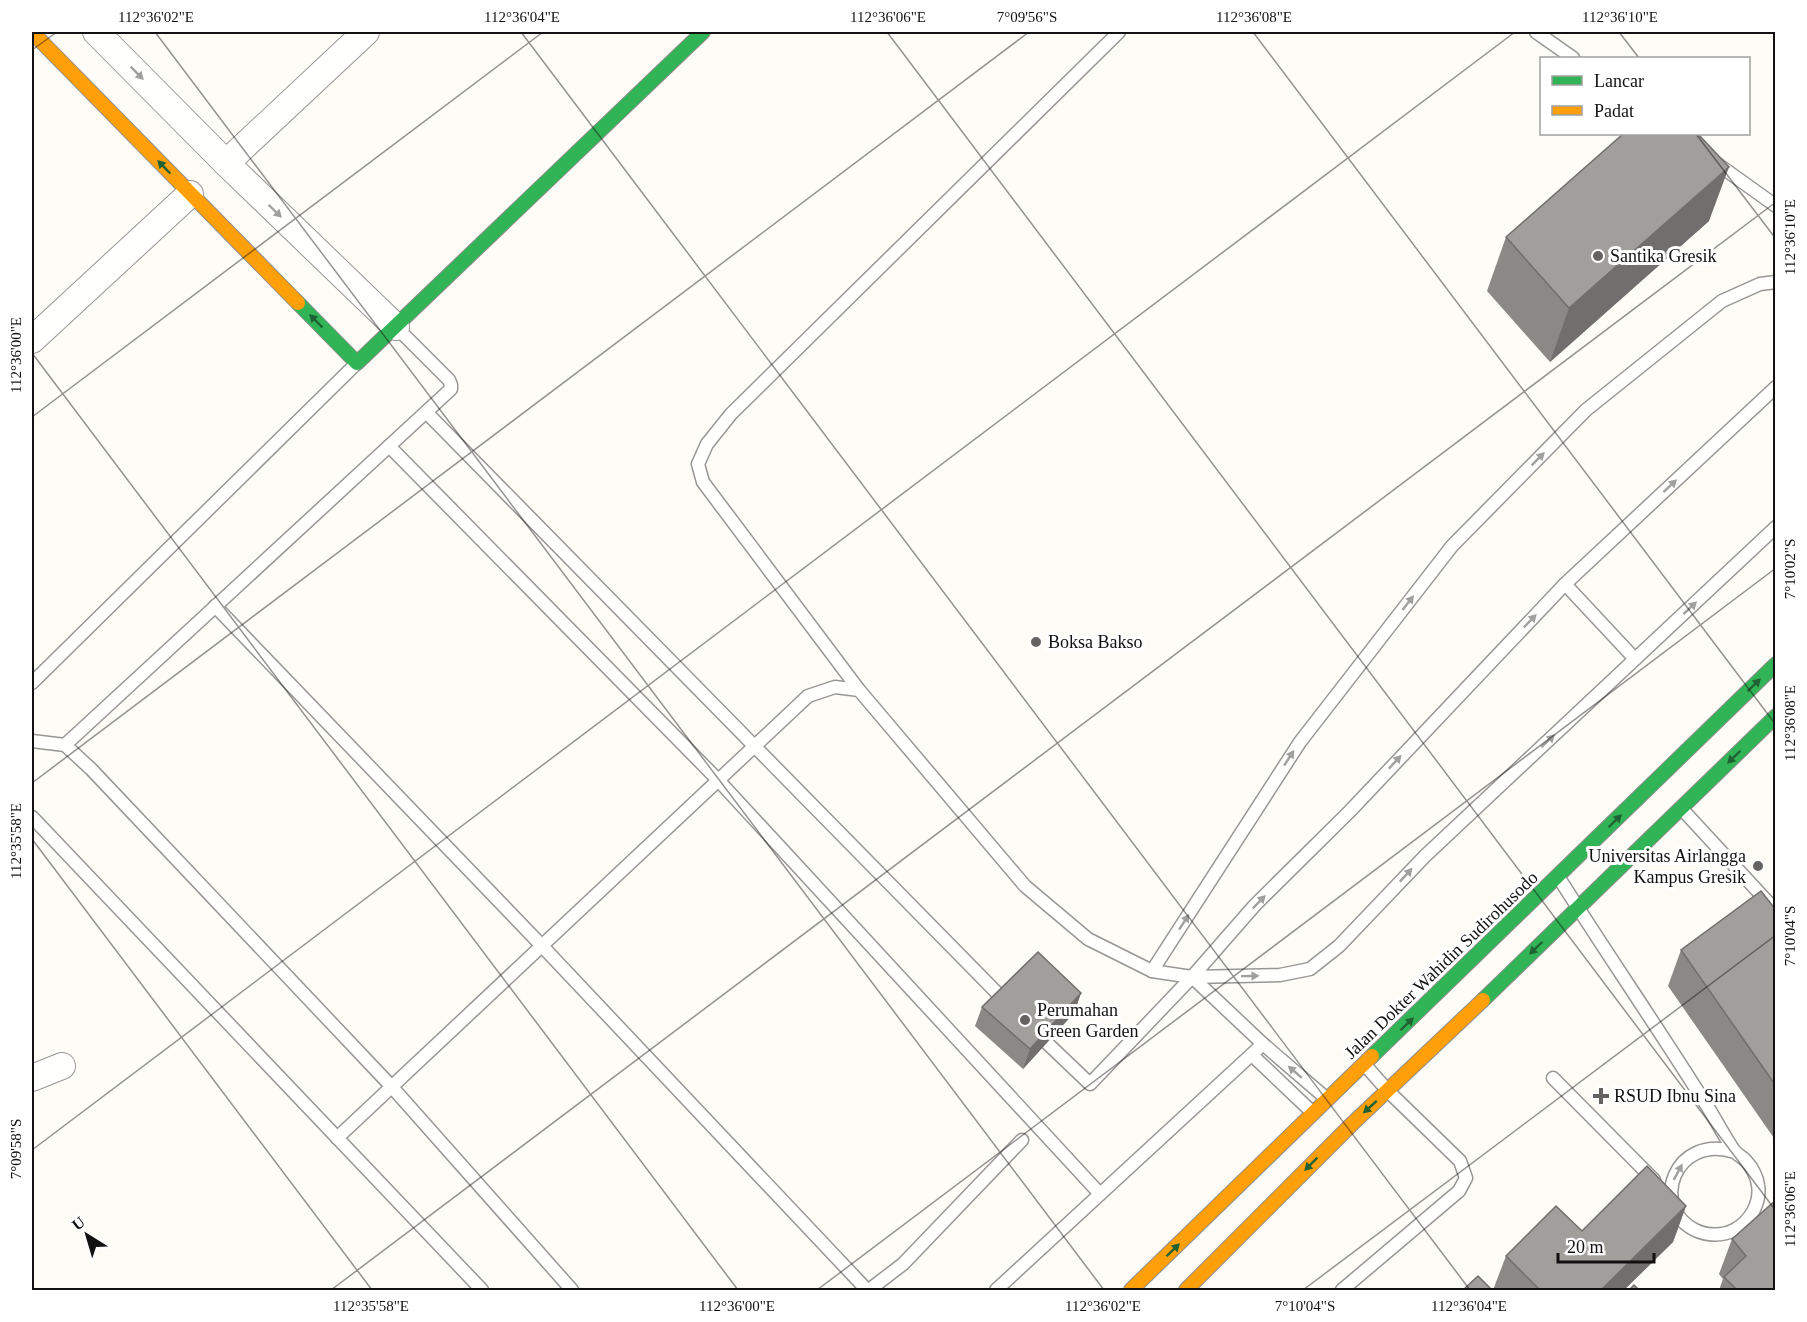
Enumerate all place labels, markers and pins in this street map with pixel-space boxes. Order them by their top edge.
place label: Santika Gresik [1610,246,1716,266]
marker: Santika Gresik [1591,249,1605,263]
place label: Boksa Bakso [1048,632,1143,652]
marker: Boksa Bakso [1029,635,1043,649]
place label: Universitas Airlangga Kampus Gresik [1589,846,1746,887]
marker: Universitas Airlangga Kampus Gresik [1751,859,1765,873]
place label: Perumahan Green Garden [1037,1000,1138,1041]
marker: Perumahan Green Garden [1018,1013,1032,1027]
place label: RSUD Ibnu Sina [1614,1086,1736,1106]
marker: RSUD Ibnu Sina [1592,1087,1610,1105]

